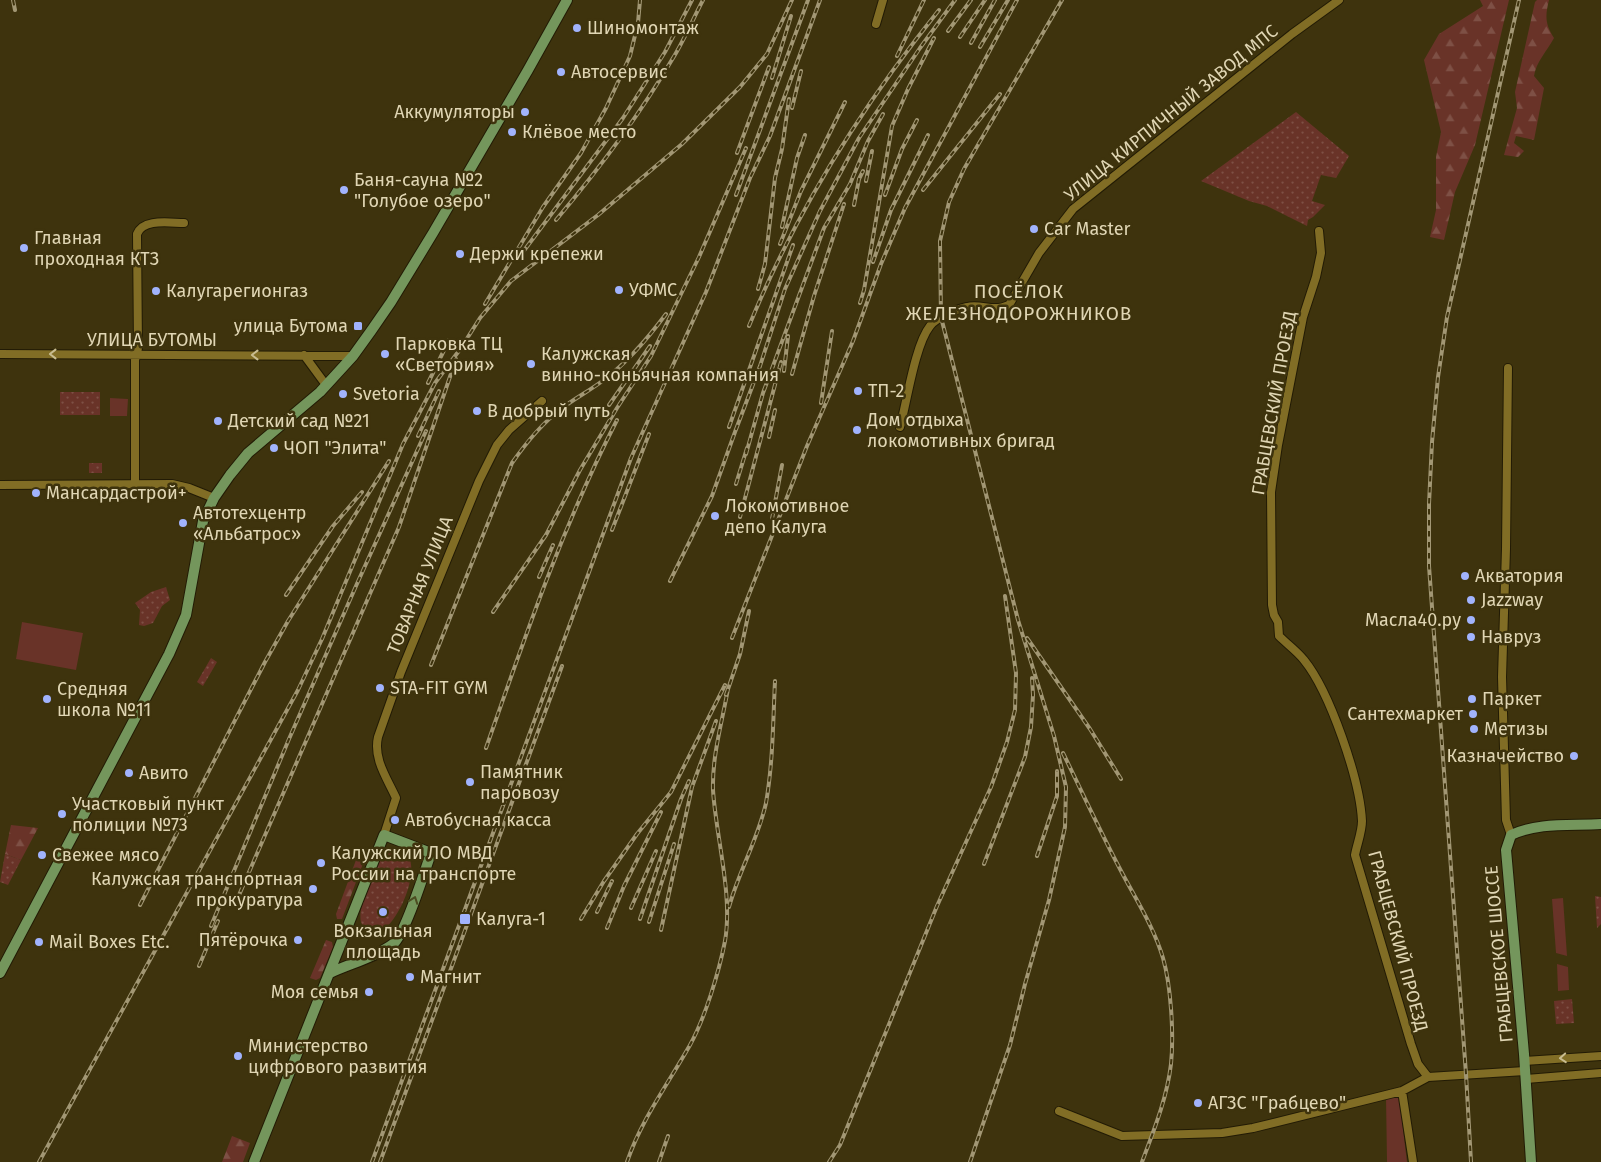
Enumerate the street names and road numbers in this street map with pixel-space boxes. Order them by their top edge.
street label: УЛИЦА КИРПИЧНЫЙ ЗАВОД МПС [1060,20,1282,206]
street label: ГРАБЦЕВСКИЙ ПРОЕЗД [1247,309,1301,497]
street label: УЛИЦА БУТОМЫ [87,329,217,351]
street label: ТОВАРНАЯ УЛИЦА [382,512,458,657]
street label: ГРАБЦЕВСКИЙ ПРОЕЗД [1363,848,1433,1034]
street label: ГРАБЦЕВСКОЕ ШОССЕ [1480,865,1518,1043]

